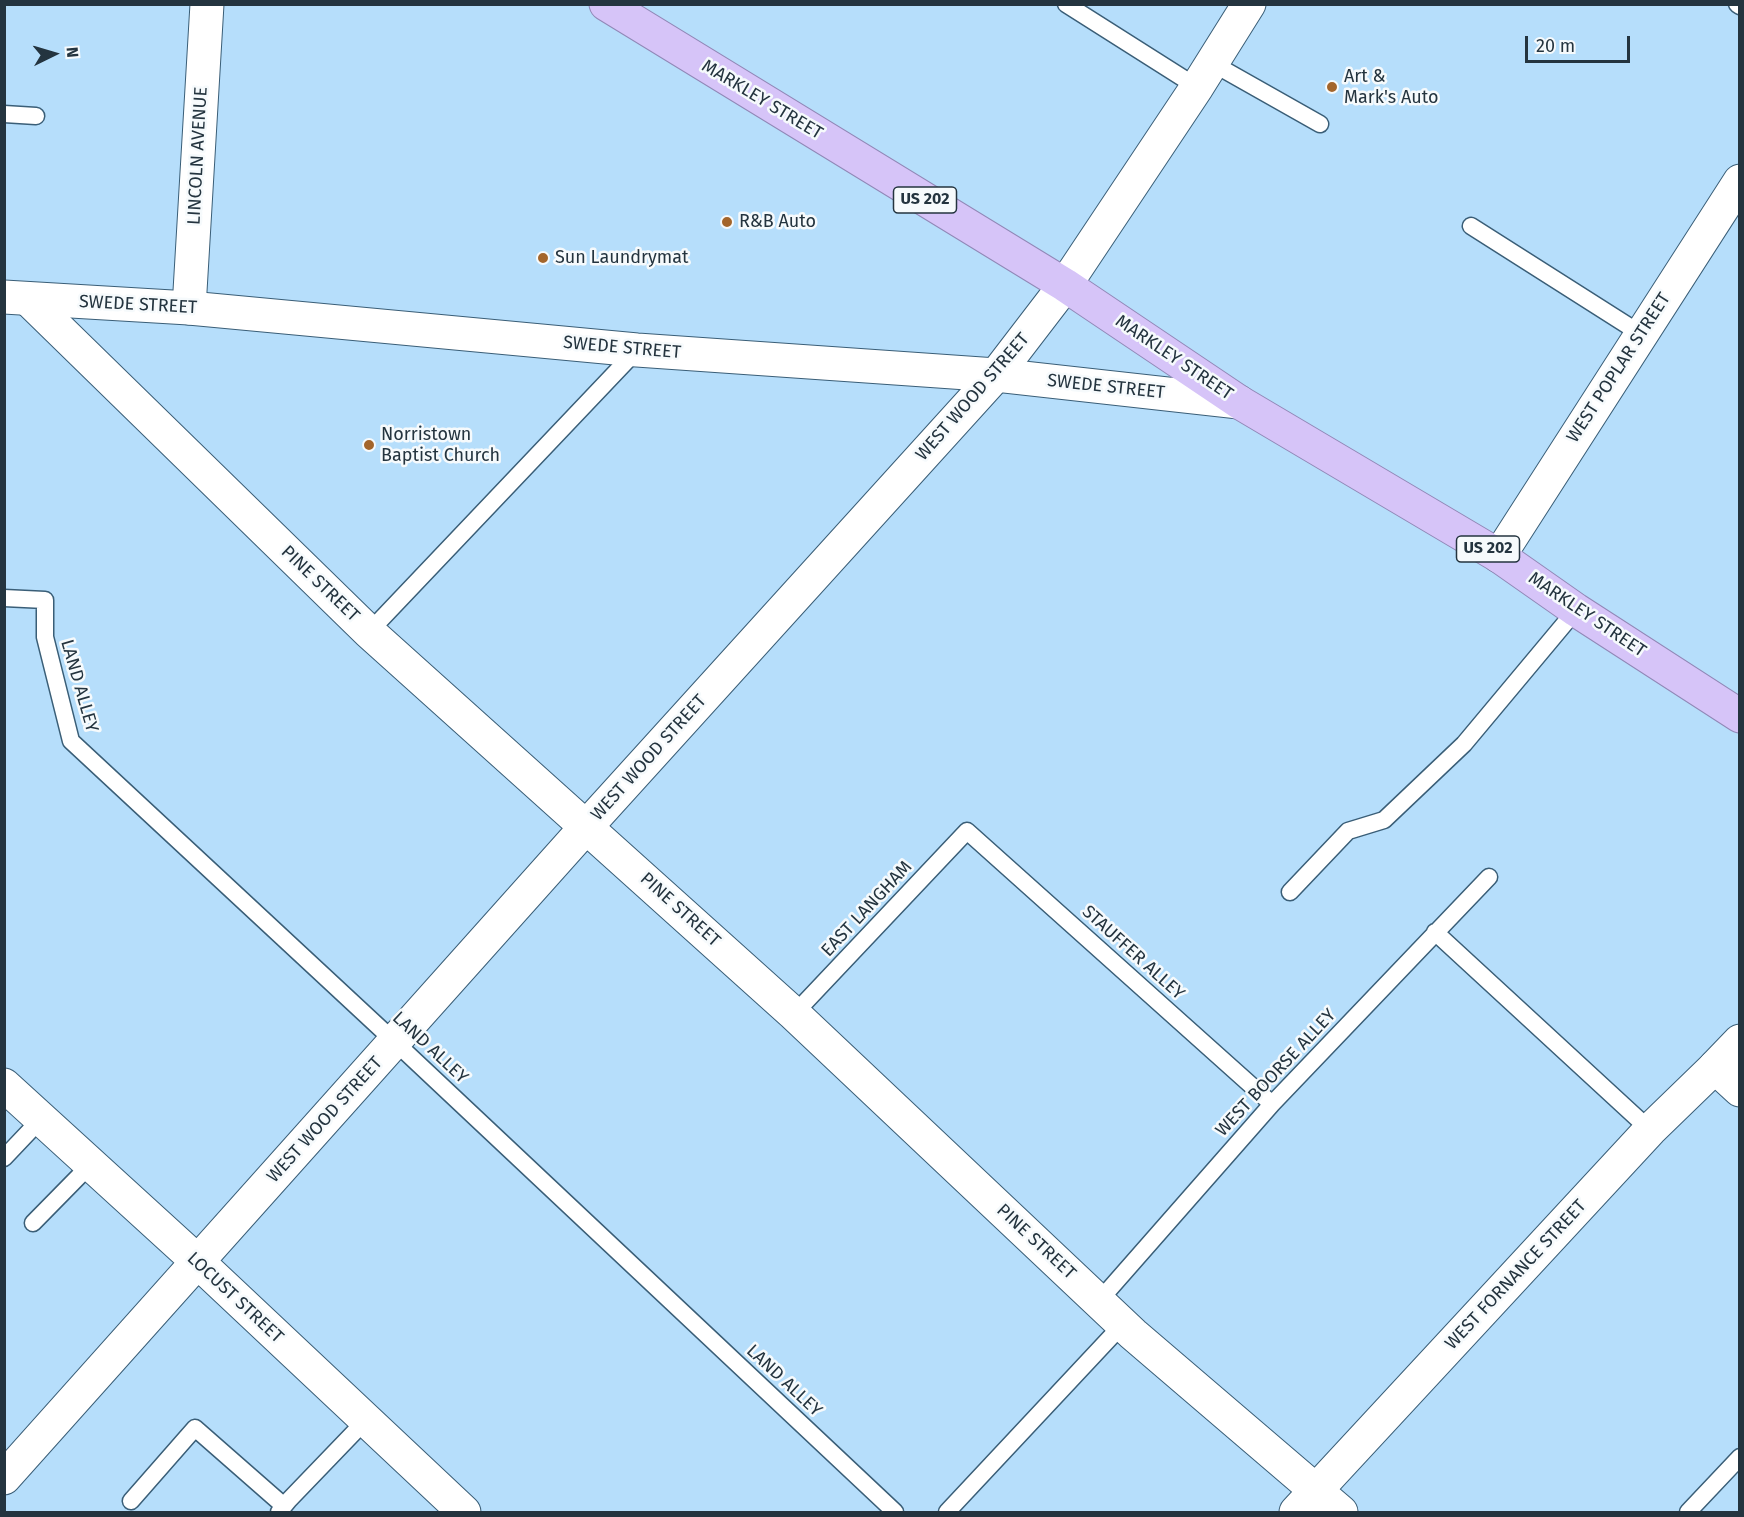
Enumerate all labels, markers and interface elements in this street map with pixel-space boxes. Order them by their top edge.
north arrow [24,24,84,84]
scale bar [1528,24,1633,62]
text: 20 m [1536,35,1575,57]
text: N [63,46,82,58]
street label: MARKLEY STREET [698,55,826,145]
place label: Art & Mark's Auto [1344,66,1438,109]
marker: Art & Mark's Auto [1325,80,1339,94]
street label: LINCOLN AVENUE [184,86,212,226]
road number: US 202 [894,187,956,213]
place label: R&B Auto [739,211,816,233]
marker: R&B Auto [720,215,734,229]
place label: Sun Laundrymat [555,247,688,269]
marker: Sun Laundrymat [536,251,550,265]
street label: WEST POPLAR STREET [1562,289,1676,447]
street label: SWEDE STREET [78,291,198,319]
street label: MARKLEY STREET [1111,311,1237,405]
street label: WEST WOOD STREET [912,329,1034,465]
street label: SWEDE STREET [562,332,682,364]
street label: SWEDE STREET [1046,370,1166,404]
place label: Norristown Baptist Church [381,424,500,466]
marker: Norristown Baptist Church [362,438,376,452]
road number: US 202 [1456,536,1520,562]
street label: PINE STREET [276,541,364,627]
street label: MARKLEY STREET [1524,568,1650,662]
street label: LAND ALLEY [55,637,103,735]
street label: WEST WOOD STREET [587,691,711,825]
street label: EAST LANGHAM [817,857,917,961]
street label: PINE STREET [635,868,725,952]
street label: STAUFFER ALLEY [1077,901,1189,1005]
street label: WEST BOORSE ALLEY [1211,1005,1341,1141]
street label: LAND ALLEY [388,1007,472,1089]
street label: WEST WOOD STREET [263,1053,387,1187]
street label: WEST FORNANCE STREET [1441,1196,1591,1354]
street label: PINE STREET [992,1200,1080,1284]
street label: LOCUST STREET [182,1248,288,1348]
street label: LAND ALLEY [742,1340,826,1422]

